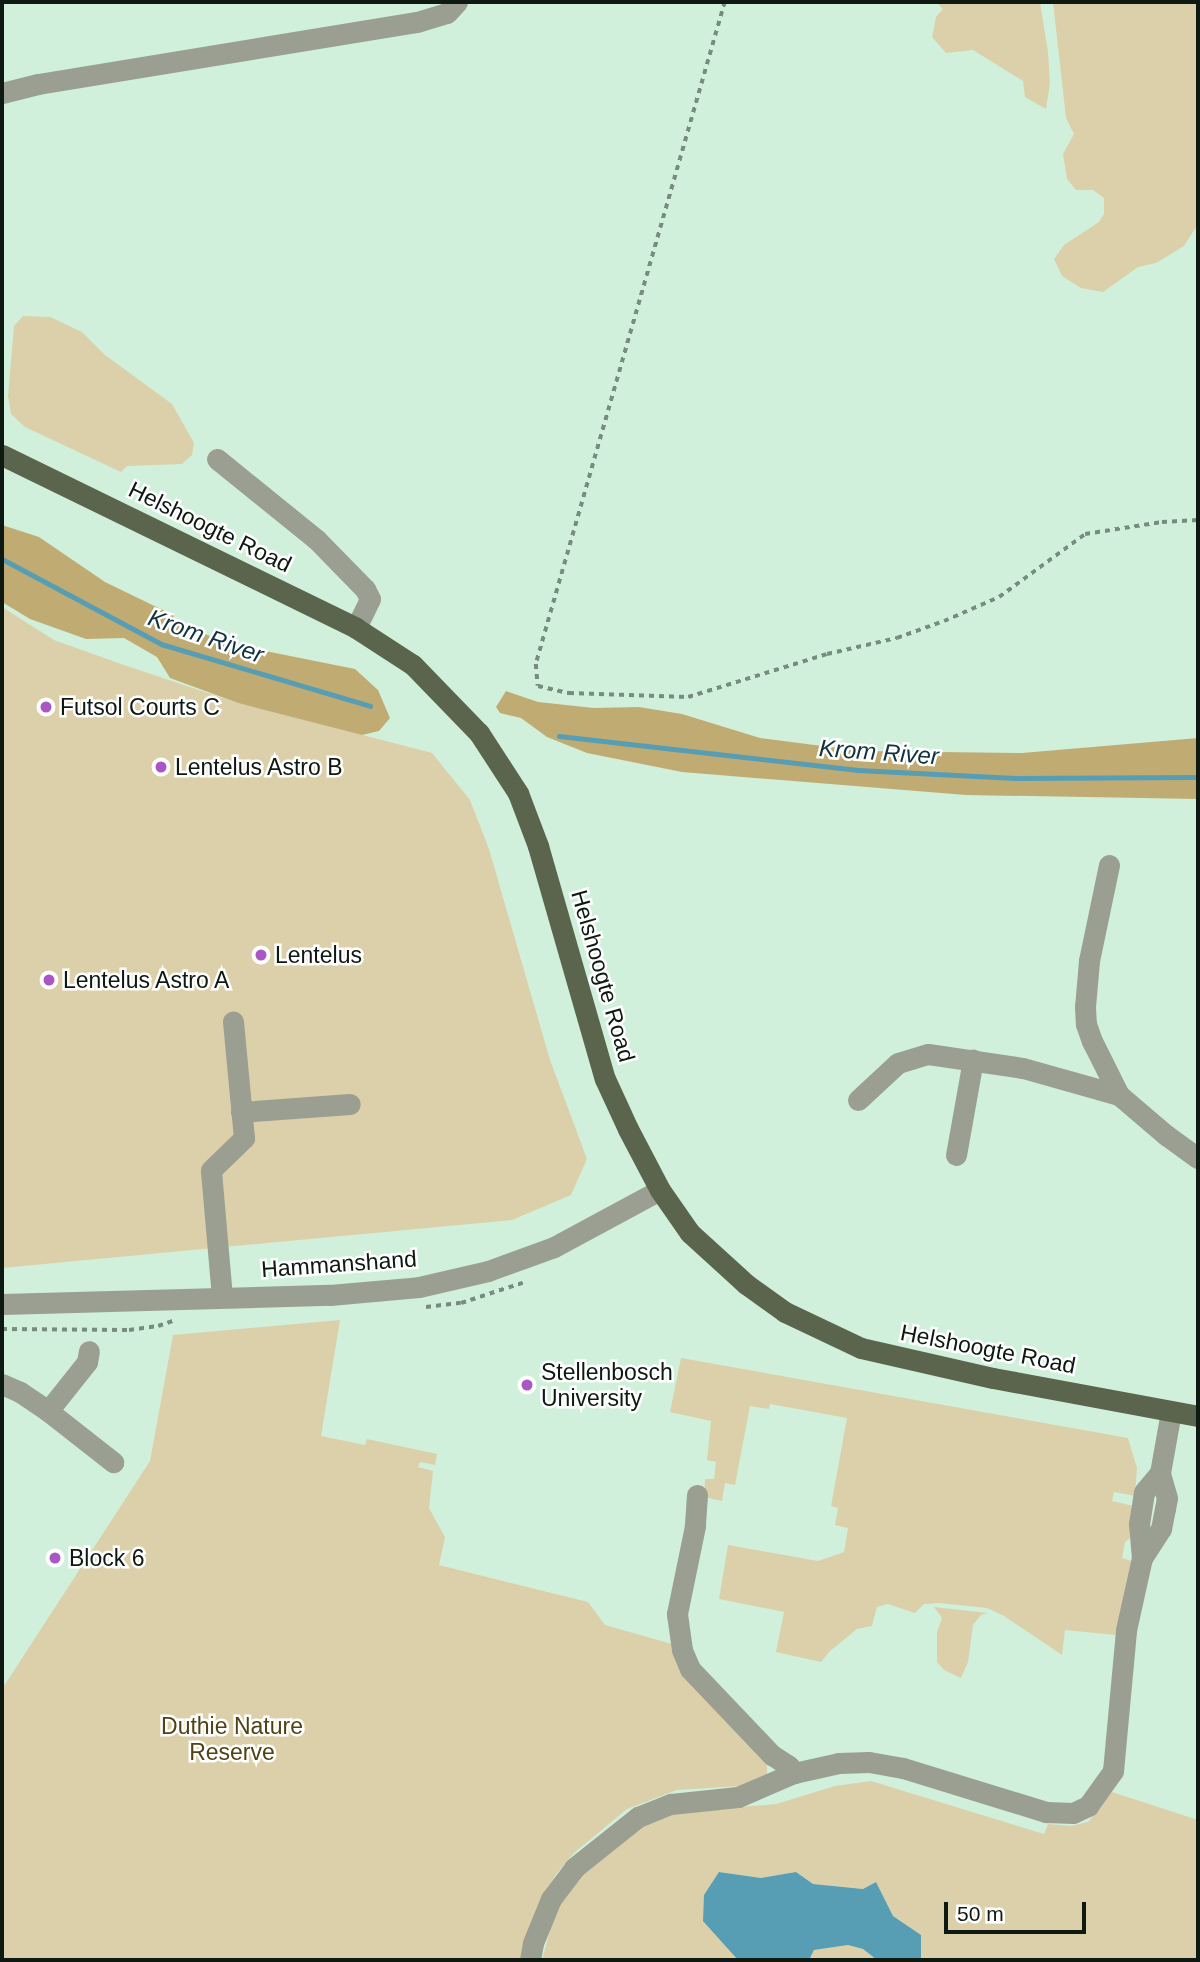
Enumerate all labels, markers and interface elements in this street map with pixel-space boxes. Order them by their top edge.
street label: Helshoogte Road [124,476,296,578]
water label: Krom River [145,603,267,669]
place label: Futsol Courts C [60,693,220,721]
marker: Futsol Courts C [38,699,54,715]
water label: Krom River [818,733,940,771]
place label: Lentelus Astro B [175,753,344,781]
marker: Lentelus Astro B [153,759,169,775]
street label: Helshoogte Road [565,887,641,1065]
place label: Lentelus [275,941,362,969]
marker: Lentelus [253,947,269,963]
place label: Lentelus Astro A [63,966,232,994]
marker: Lentelus Astro A [41,972,57,988]
street label: Hammanshand [260,1245,418,1283]
street label: Helshoogte Road [898,1318,1078,1380]
place label: Stellenbosch University [541,1358,673,1412]
marker: Stellenbosch University [519,1377,535,1393]
place label: Block 6 [69,1544,144,1572]
marker: Block 6 [47,1550,63,1566]
park label: Duthie Nature Reserve [161,1712,303,1766]
scale bar [948,1888,1090,1932]
text: 50 m [957,1902,1004,1925]

